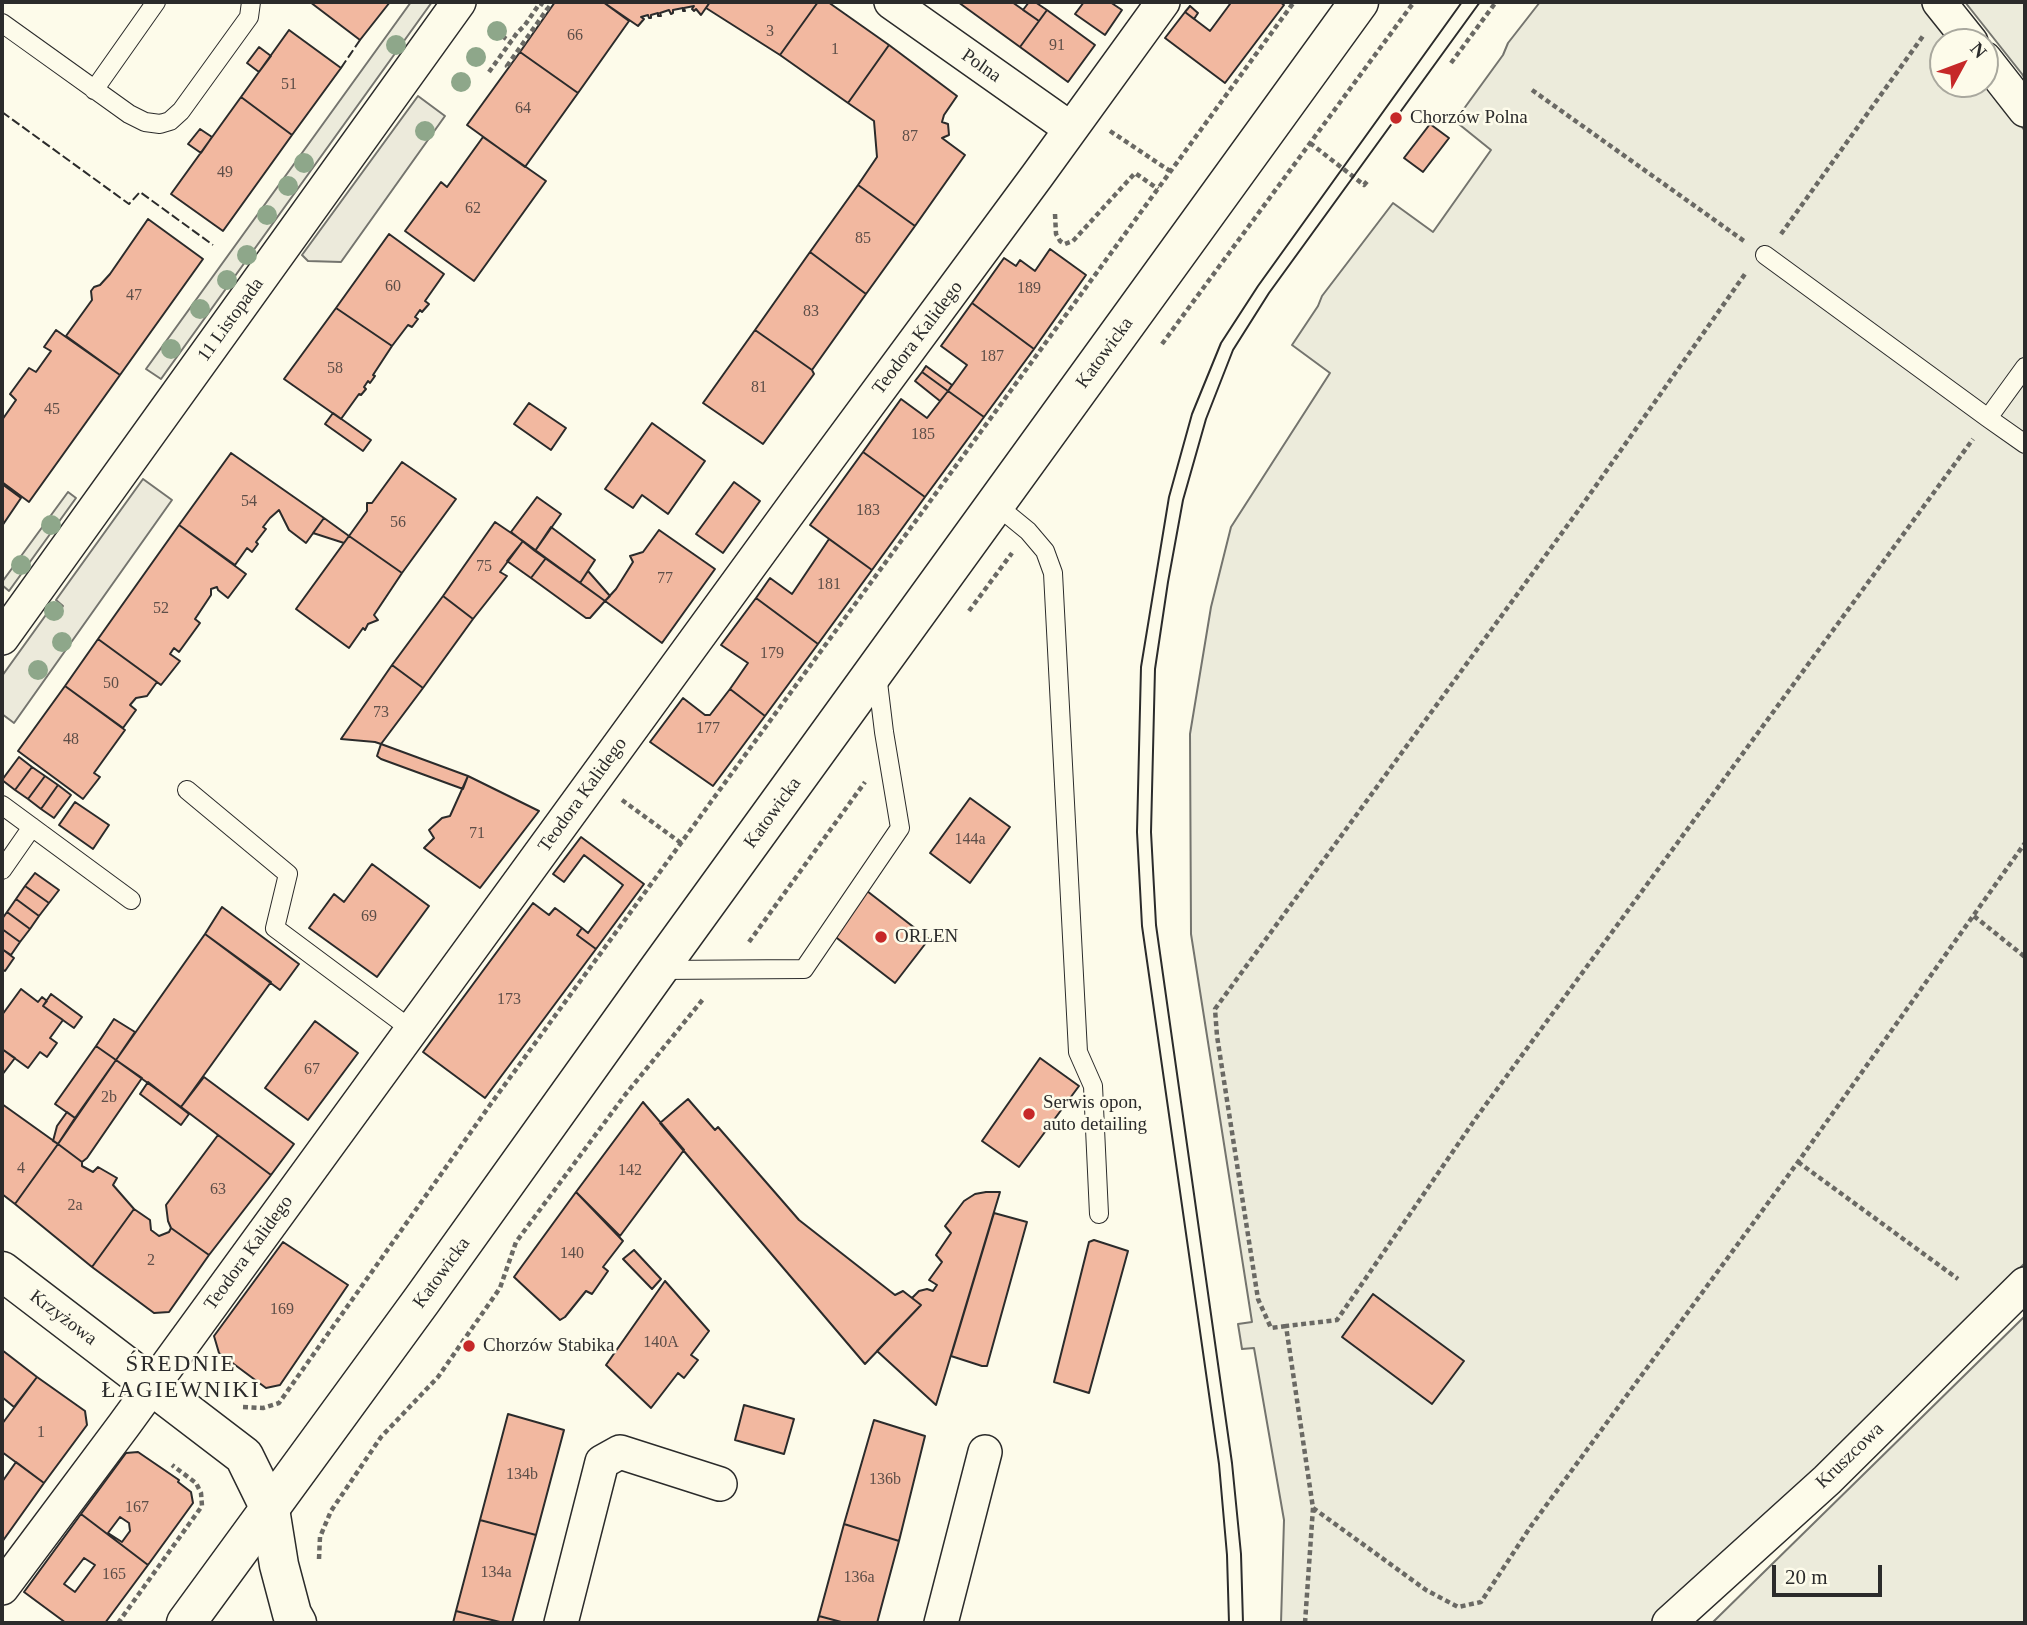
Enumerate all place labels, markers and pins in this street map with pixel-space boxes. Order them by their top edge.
place label: Chorzów Polna [1410,107,1528,129]
marker: Chorzów Polna [1388,110,1404,126]
place label: ORLEN [895,926,958,948]
marker: ORLEN [873,929,889,945]
place label: Serwis opon, auto detailing [1043,1092,1147,1136]
marker: Serwis opon, auto detailing [1021,1106,1037,1122]
place label: Chorzów Stabika [483,1335,614,1357]
marker: Chorzów Stabika [461,1338,477,1354]

